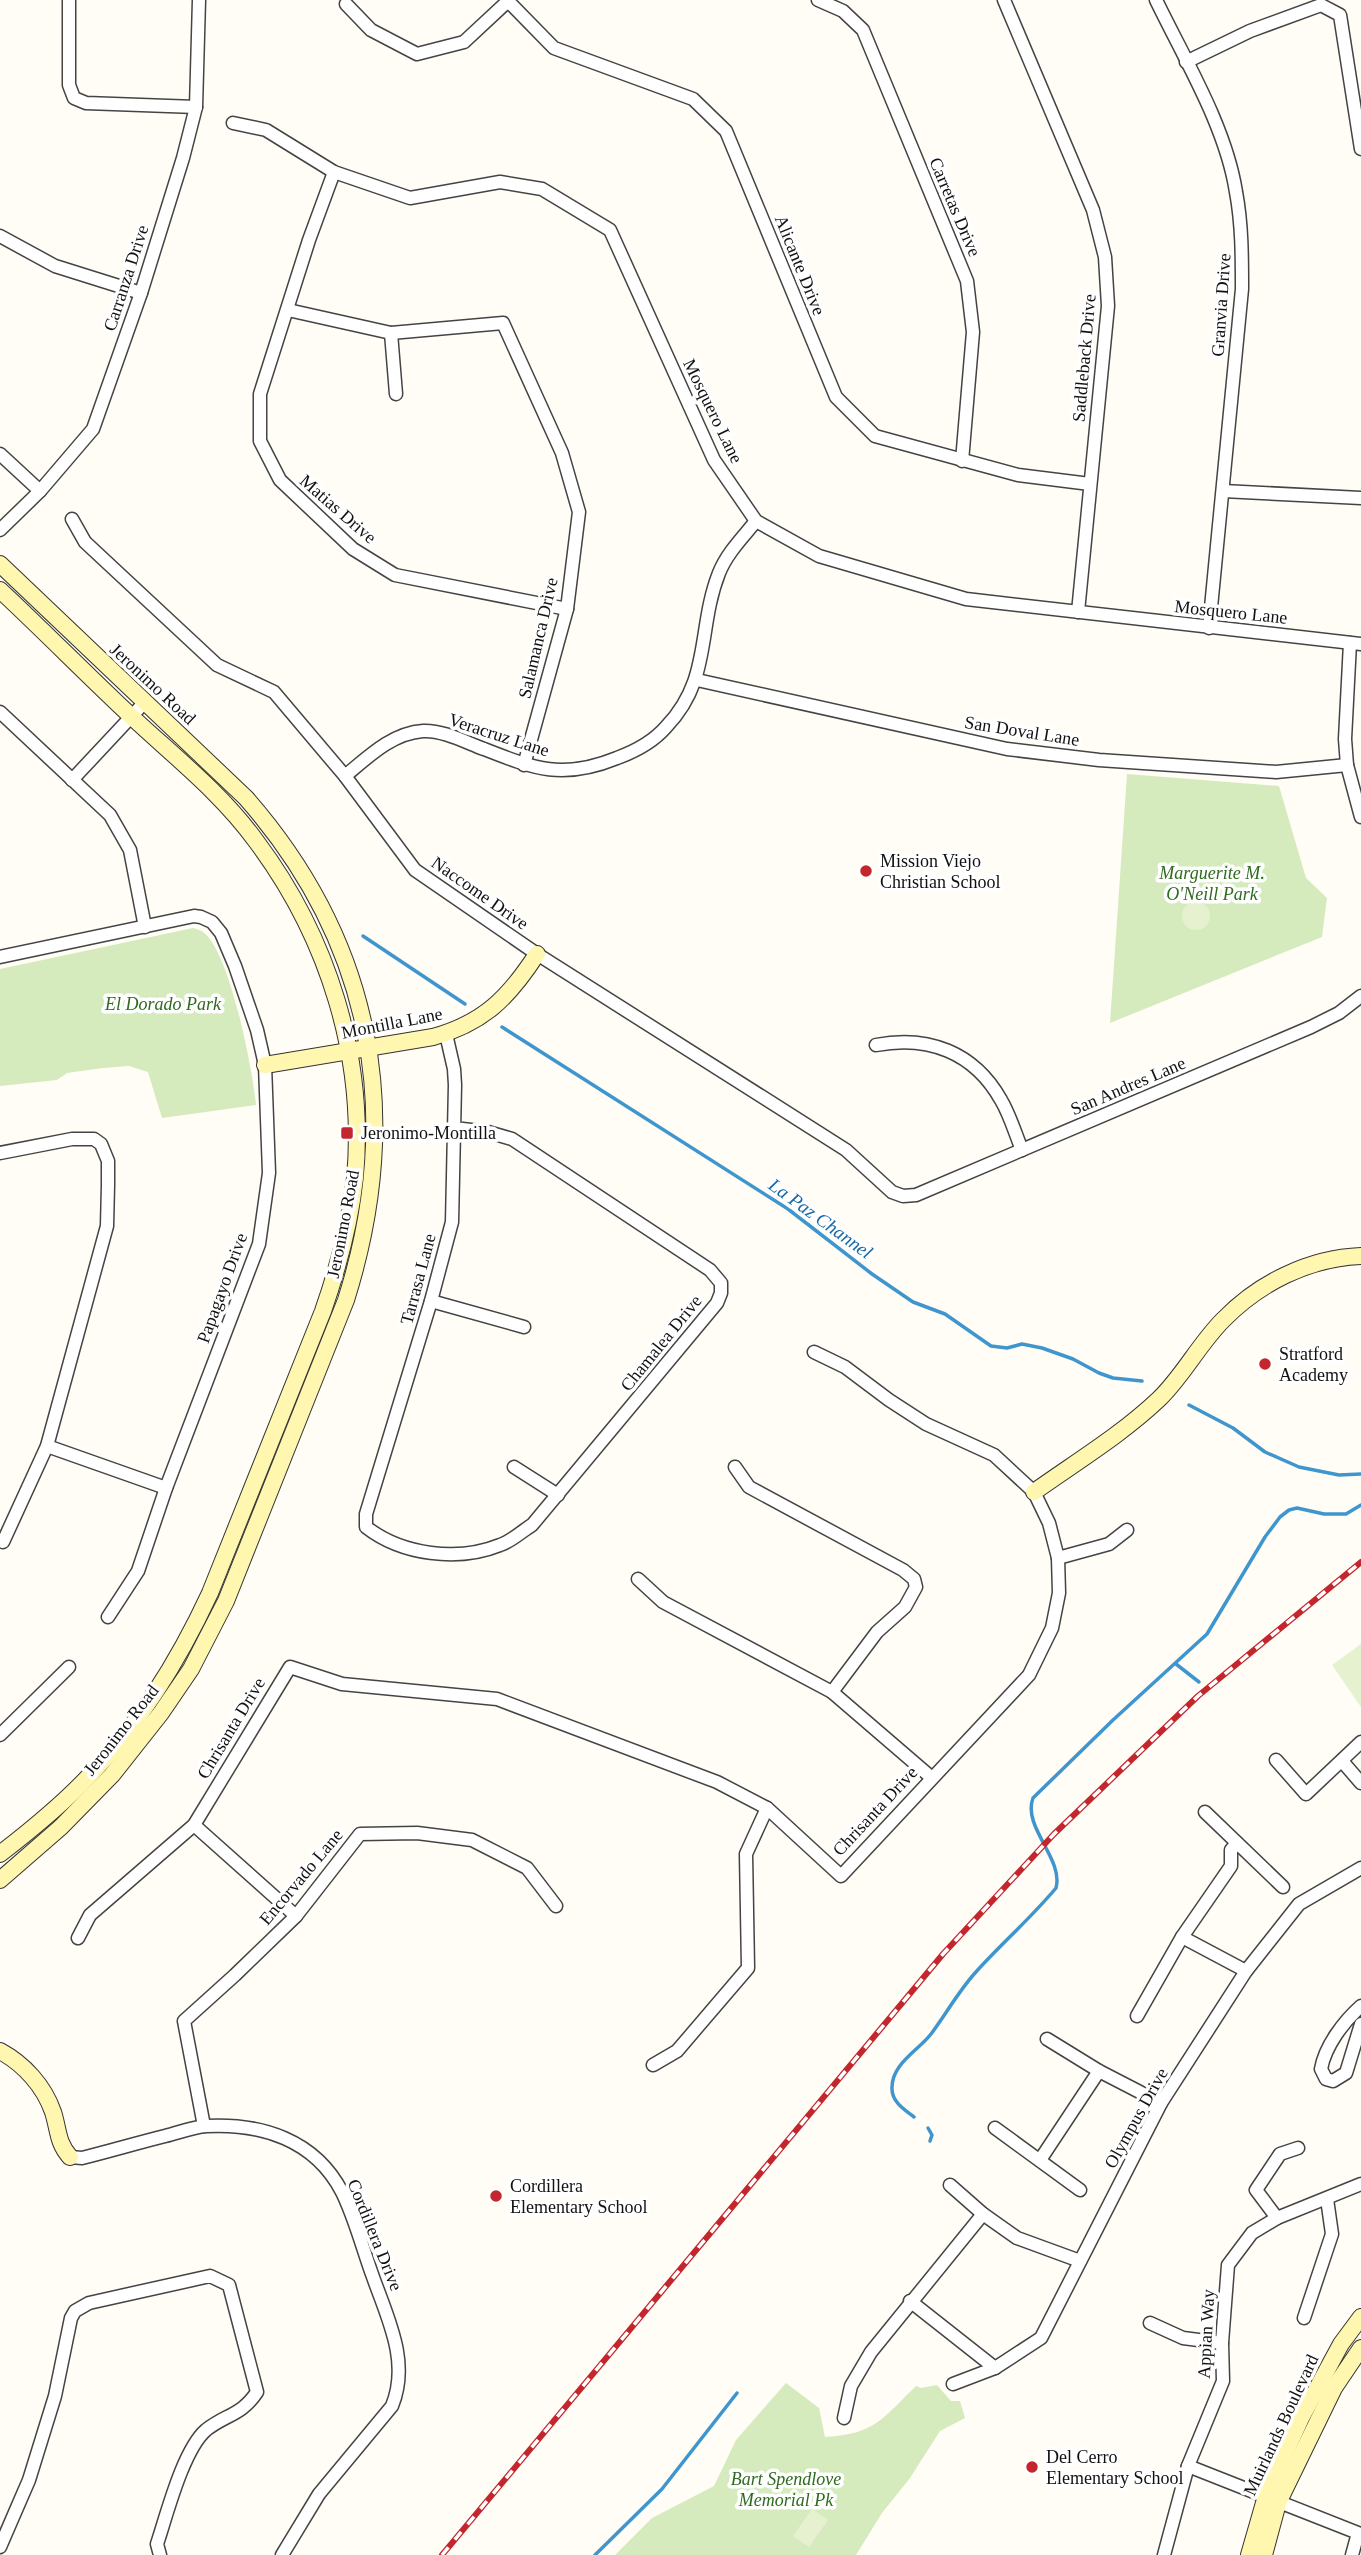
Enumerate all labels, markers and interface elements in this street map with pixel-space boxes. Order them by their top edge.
street label: Carretas Drive [925,155,985,259]
street label: Alicante Drive [771,212,829,318]
street label: Carranza Drive [99,222,153,334]
street label: Granvia Drive [1207,253,1235,357]
street label: Saddleback Drive [1068,293,1100,423]
street label: Mosquero Lane [679,356,747,466]
street label: Matias Drive [296,470,380,548]
street label: Salamanca Drive [514,576,562,700]
street label: Mosquero Lane [1174,596,1288,628]
street label: Jeronimo Road [106,639,200,729]
street label: Veracruz Lane [446,709,552,761]
street label: San Doval Lane [963,712,1081,750]
place label: Mission Viejo Christian School [880,851,1001,892]
street label: Naccome Drive [428,852,532,934]
marker: Mission Viejo Christian School [858,863,874,879]
park label: Marguerite M. O'Neill Park [1158,863,1265,904]
park label: El Dorado Park [104,994,222,1014]
street label: Montilla Lane [340,1003,444,1043]
street label: San Andres Lane [1067,1053,1189,1119]
place label: Jeronimo-Montilla [361,1123,496,1143]
marker: Jeronimo-Montilla [339,1125,355,1141]
street label: Jeronimo Road [323,1168,363,1280]
water label: La Paz Channel [764,1173,876,1263]
street label: Papagayo Drive [193,1230,251,1346]
street label: Tarrasa Lane [396,1231,440,1327]
street label: Chamalea Drive [616,1291,706,1395]
place label: Stratford Academy [1279,1344,1348,1385]
marker: Stratford Academy [1257,1356,1273,1372]
street label: Chrisanta Drive [193,1674,269,1782]
street label: Jeronimo Road [79,1681,163,1779]
street label: Chrisanta Drive [829,1762,921,1860]
street label: Encorvado Lane [255,1825,347,1929]
street label: Olympus Drive [1100,2064,1172,2172]
street label: Cordillera Drive [344,2176,406,2294]
place label: Cordillera Elementary School [510,2176,647,2217]
marker: Cordillera Elementary School [488,2188,504,2204]
street label: Appian Way [1194,2289,1218,2379]
street label: Muirlands Boulevard [1240,2351,1322,2499]
place label: Del Cerro Elementary School [1046,2447,1183,2488]
marker: Del Cerro Elementary School [1024,2459,1040,2475]
park label: Bart Spendlove Memorial Pk [731,2469,841,2510]

